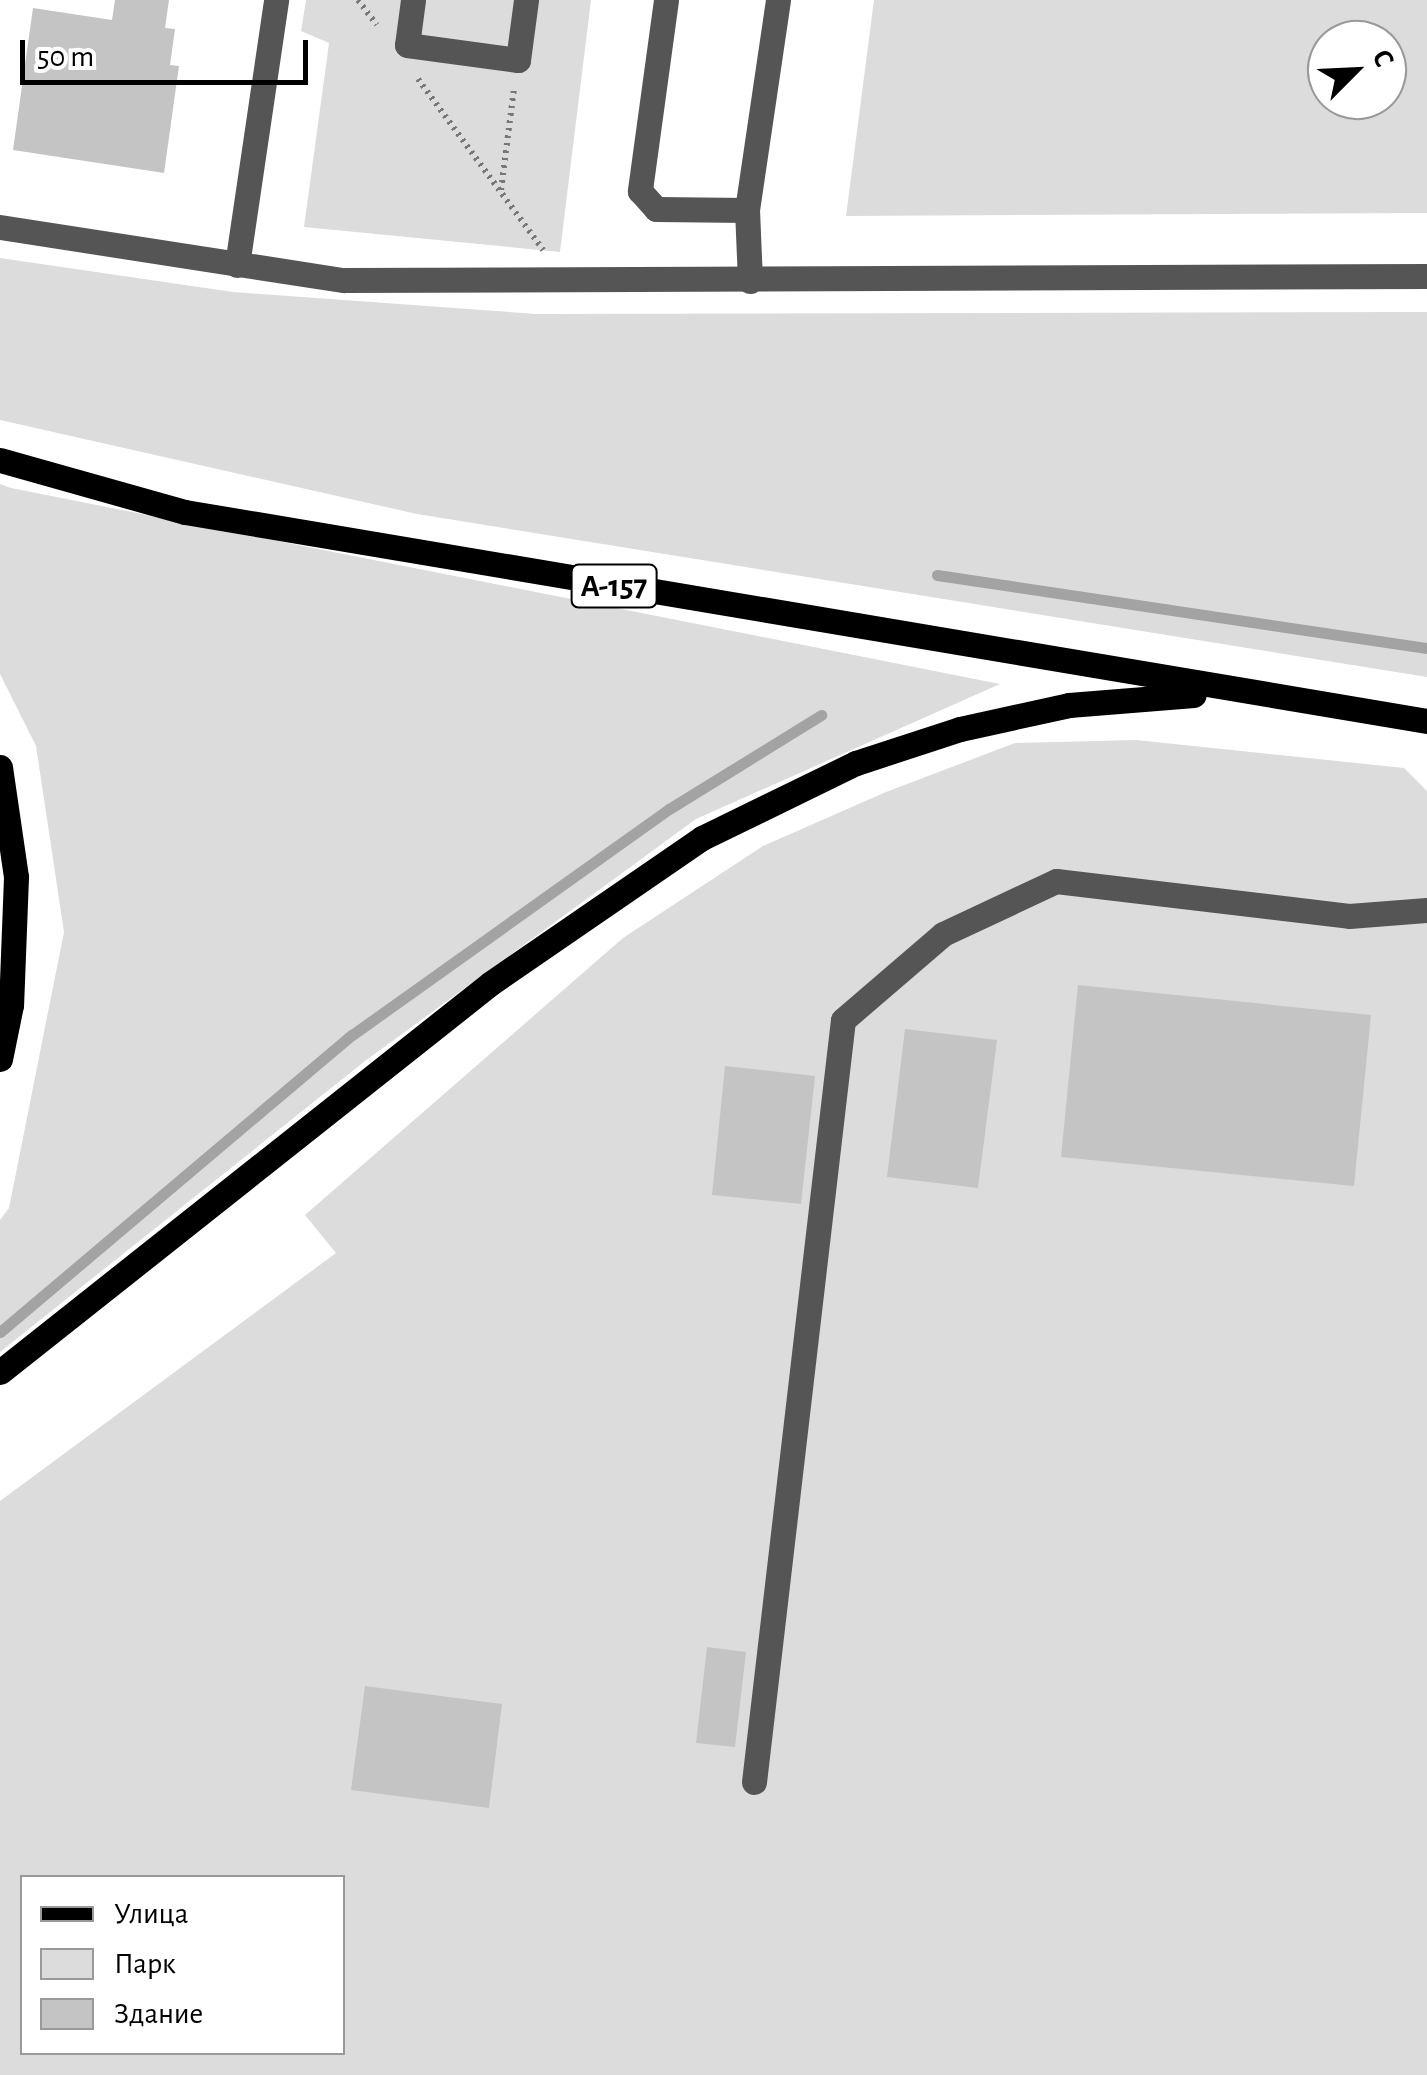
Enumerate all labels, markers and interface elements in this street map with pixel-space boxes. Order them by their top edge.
scale bar [25,20,312,82]
north arrow [1307,20,1407,120]
text: 50 m [37,42,94,72]
text: С [1367,46,1399,71]
road number: А-157 [569,559,659,613]
legend [20,1875,345,2055]
text: Улица [114,1899,189,1929]
text: Парк [114,1949,176,1979]
text: Здание [114,1999,203,2029]

